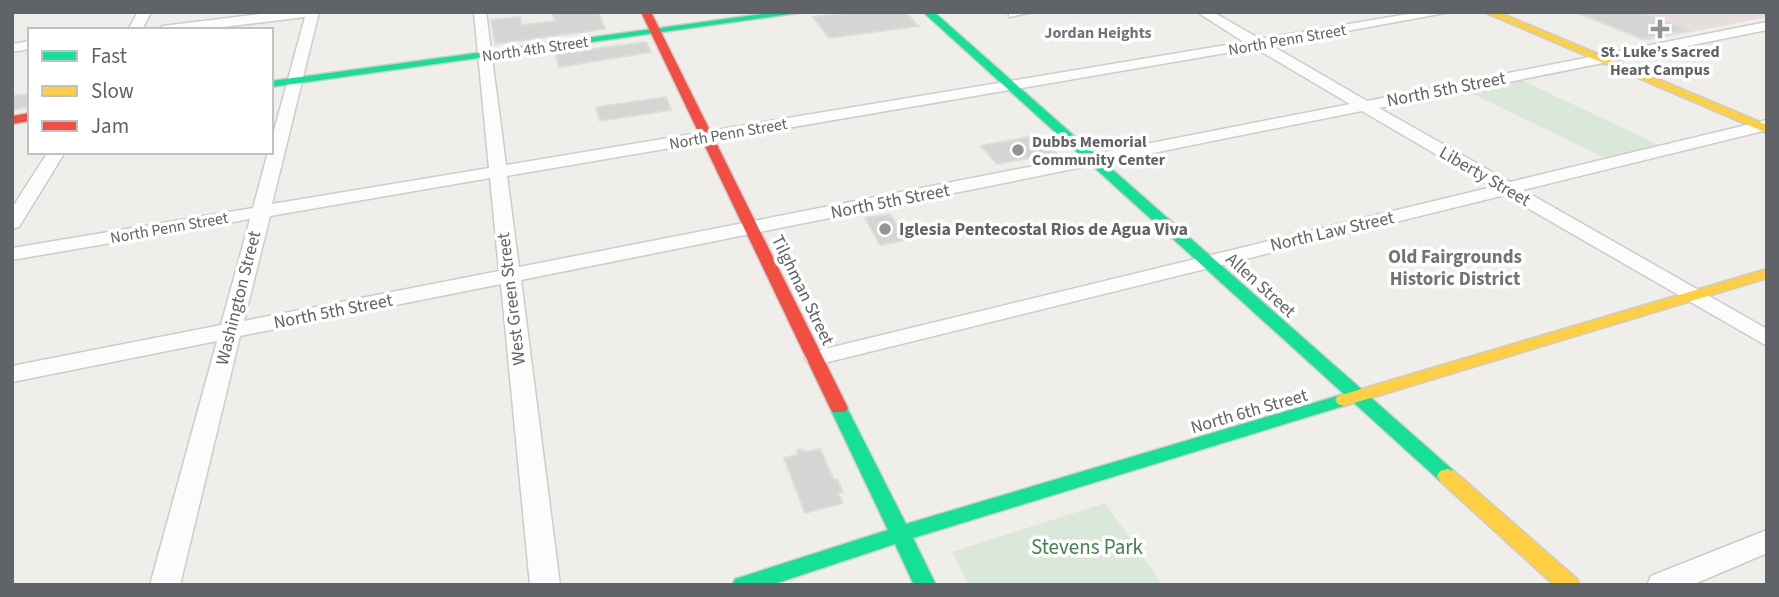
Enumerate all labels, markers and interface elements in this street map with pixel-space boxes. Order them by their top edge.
street label: North Penn Street [1227,19,1348,61]
marker: St. Luke’s Sacred Heart Campus [1650,19,1670,39]
district label: Jordan Heights [1044,22,1152,44]
legend [28,28,273,154]
street label: North 4th Street [481,31,590,67]
text: Fast [91,41,127,71]
place label: St. Luke’s Sacred Heart Campus [1600,41,1720,81]
street label: North 5th Street [1384,66,1508,113]
text: Slow [91,76,134,106]
text: Jam [91,111,129,141]
street label: North Penn Street [668,113,789,155]
place label: Dubbs Memorial Community Center [1032,131,1166,171]
street label: Liberty Street [1435,140,1535,213]
marker: Dubbs Memorial Community Center [1010,142,1026,158]
street label: North 5th Street [828,178,952,225]
street label: North Law Street [1268,205,1397,258]
street label: North Penn Street [109,207,230,249]
place label: Iglesia Pentecostal Rios de Agua Viva [899,217,1188,242]
marker: Iglesia Pentecostal Rios de Agua Viva [877,221,893,237]
street label: Washington Street [210,228,267,368]
street label: West Green Street [491,231,532,367]
street label: Tilghman Street [765,231,840,350]
district label: Old Fairgrounds Historic District [1388,244,1522,293]
street label: Allen Street [1220,247,1301,324]
street label: North 5th Street [271,288,395,335]
street label: North 6th Street [1188,383,1311,440]
park label: Stevens Park [1031,532,1144,562]

